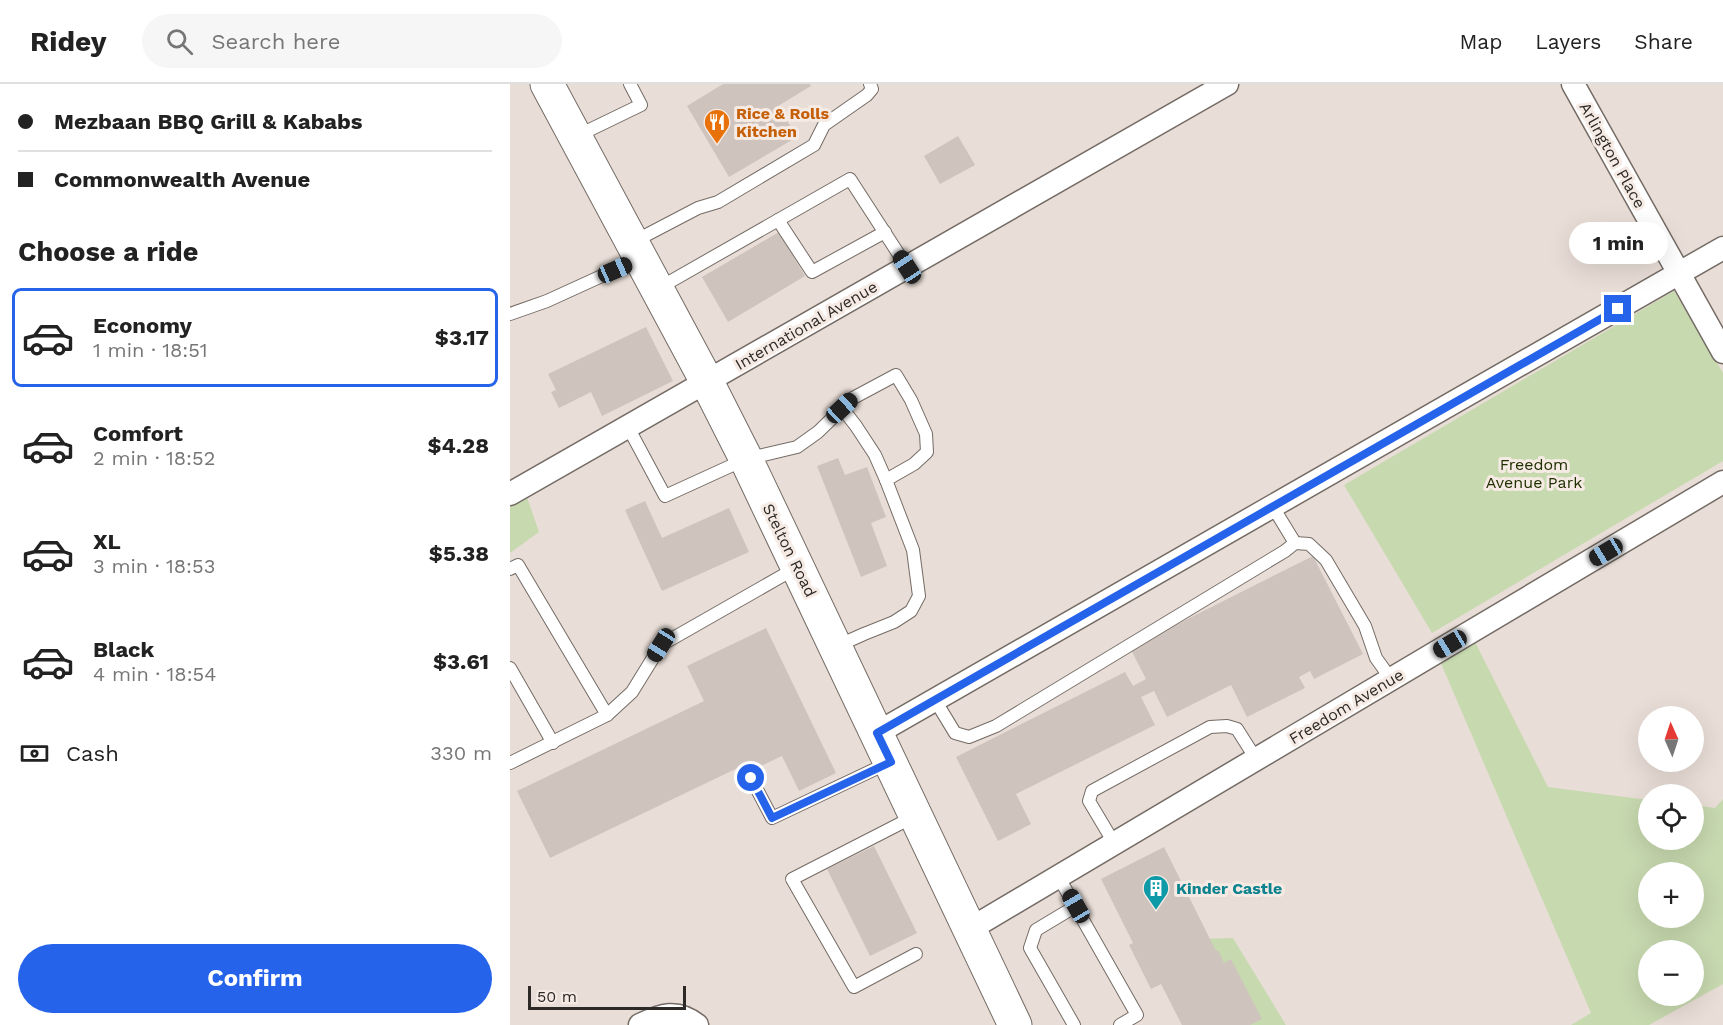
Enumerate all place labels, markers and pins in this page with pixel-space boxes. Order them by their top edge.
place label: Rice & Rolls Kitchen [736,104,829,141]
restaurant icon: Rice & Rolls Kitchen [702,107,732,145]
building icon: Kinder Castle [1141,873,1171,911]
place label: Kinder Castle [1176,879,1282,898]

